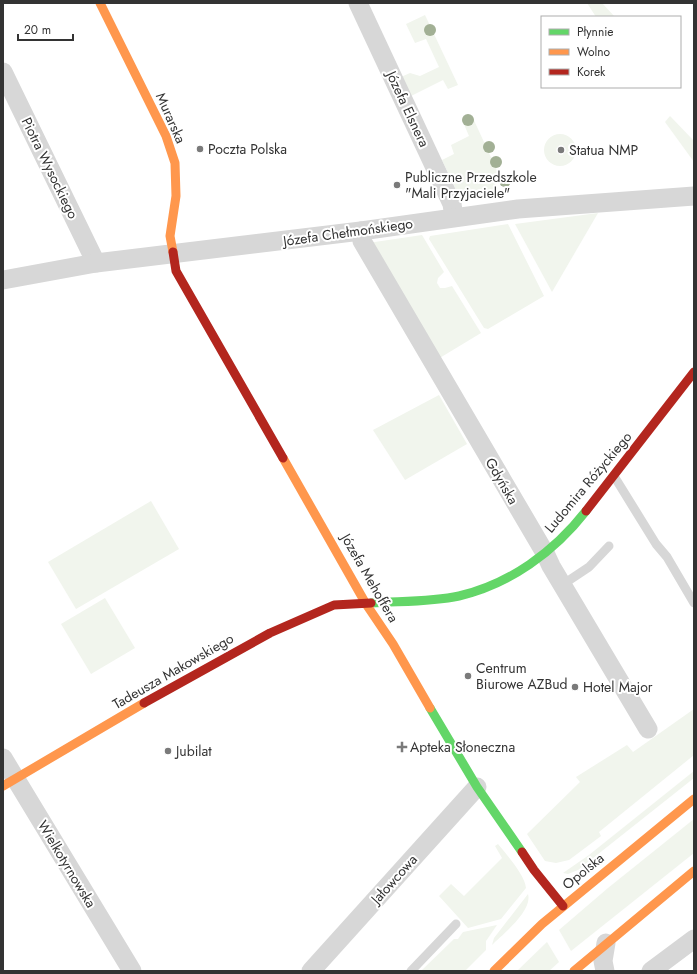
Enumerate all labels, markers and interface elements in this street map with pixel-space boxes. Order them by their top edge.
scale bar [18,16,73,42]
legend [541,16,681,88]
text: 20 m [24,21,51,39]
text: Płynnie [577,23,614,41]
text: Wolno [577,43,611,61]
text: Korek [577,63,606,81]
street label: Józefa Elsnera [381,66,434,150]
street label: Murarska [151,89,191,147]
street label: Piotra Wysockiego [17,114,83,222]
place label: Poczta Polska [208,139,287,159]
place label: Statua NMP [569,140,639,160]
marker: Poczta Polska [195,144,205,154]
marker: Statua NMP [556,145,566,155]
place label: Publiczne Przedszkole "Mali Przyjaciele" [405,167,537,203]
marker: Publiczne Przedszkole "Mali Przyjaciele" [392,180,402,190]
street label: Józefa Chełmońskiego [280,213,414,251]
street label: Ludomira Różyckiego [540,427,637,537]
street label: Gdyńska [481,454,523,508]
street label: Józefa Mehoffera [335,528,404,626]
street label: Tadeusza Makowskiego [109,628,237,714]
place label: Centrum Biurowe AZBud [476,658,568,694]
marker: Centrum Biurowe AZBud [463,671,473,681]
place label: Hotel Major [583,677,653,697]
marker: Hotel Major [570,682,580,692]
place label: Apteka Słoneczna [410,737,515,757]
place label: Jubilat [174,741,212,761]
marker: Apteka Słoneczna [397,742,407,752]
marker: Jubilat [163,746,173,756]
street label: Wielkotyrnowska [33,817,101,911]
street label: Opolska [558,848,608,894]
street label: Jałowcowa [365,850,422,910]

